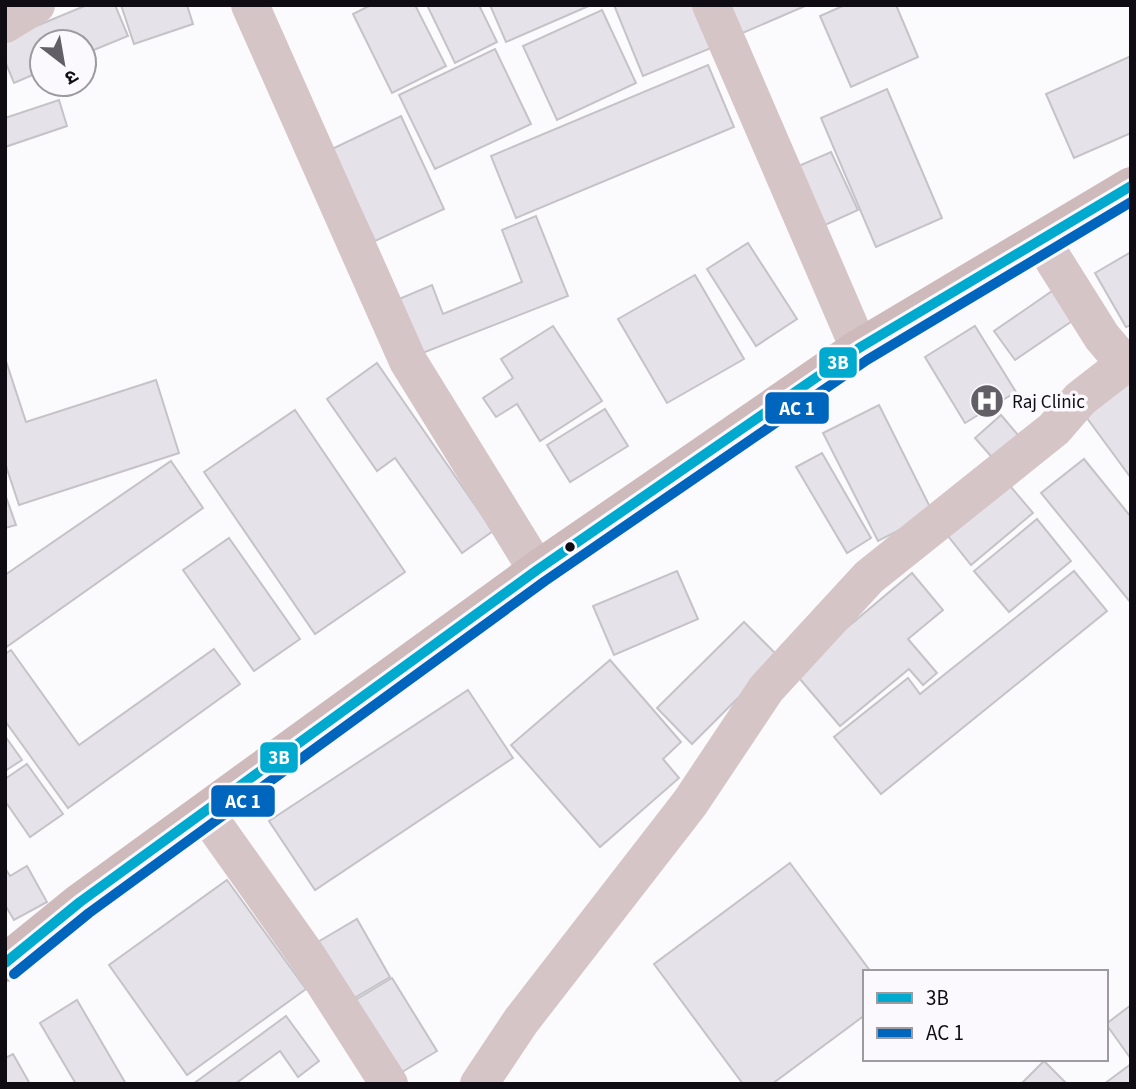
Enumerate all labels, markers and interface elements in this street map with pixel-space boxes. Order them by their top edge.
north arrow [28,28,98,98]
text: उ [59,62,83,91]
line badge: 3B [818,346,858,379]
text: 3B [827,350,849,377]
hospital icon: Raj Clinic [968,382,1006,420]
place label: Raj Clinic [1012,389,1085,416]
line badge: AC 1 [764,391,830,425]
text: AC 1 [778,396,815,423]
unlabelled marker [563,540,577,554]
line badge: 3B [259,741,299,774]
text: 3B [268,745,290,772]
line badge: AC 1 [210,784,276,818]
text: AC 1 [224,789,261,816]
legend [863,970,1108,1061]
text: 3B [926,983,949,1013]
text: AC 1 [926,1018,964,1048]

